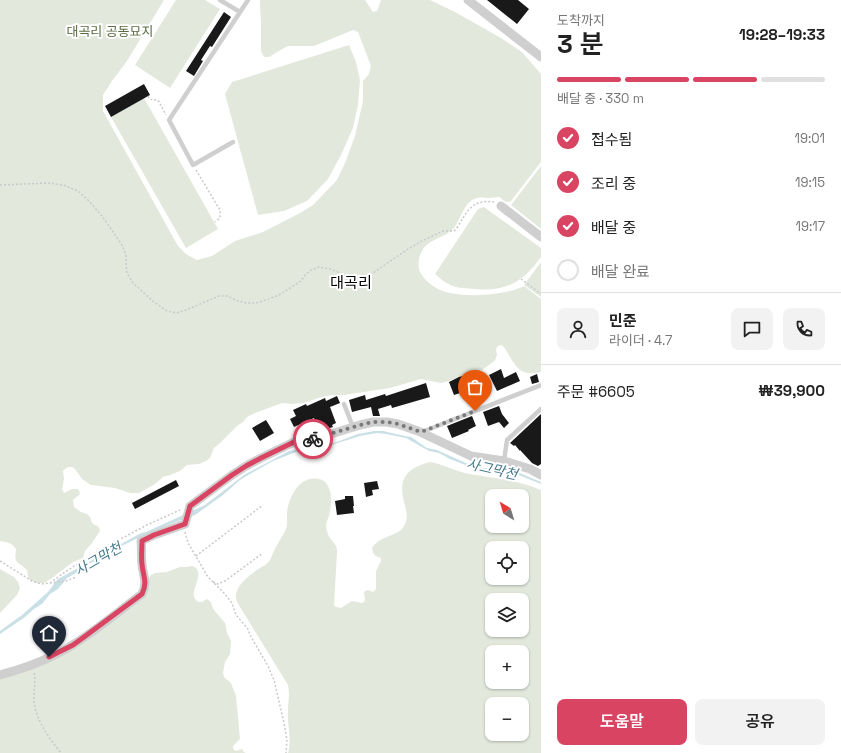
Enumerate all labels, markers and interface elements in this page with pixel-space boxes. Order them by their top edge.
text: 도착까지 [557,12,605,29]
park label: 대곡리 공동묘지 [66,23,154,40]
text: 19:28–19:33 [739,25,825,44]
text: 3 분 [557,27,603,61]
text: 배달 중 · 330 m [557,90,644,107]
icon: check [557,127,579,149]
text: 접수됨 [591,130,632,149]
text: 19:01 [795,130,825,147]
icon: check [557,171,579,193]
text: 조리 중 [591,174,636,193]
text: 19:15 [795,174,825,191]
icon: check [557,215,579,237]
text: 배달 중 [591,218,636,237]
text: 19:17 [796,218,825,235]
text: 배달 완료 [591,262,650,281]
district label: 대곡리 [330,273,372,292]
button: person [557,308,599,350]
button: chat [731,308,773,350]
button: phone [783,308,825,350]
text: 민준 [609,311,637,330]
text: 라이더 · 4.7 [609,332,672,349]
pin [458,370,492,411]
icon: bag [464,376,486,398]
text: ₩39,900 [758,381,825,400]
text: 주문 #6605 [557,382,635,401]
courier [293,419,333,459]
icon: bike [302,428,324,450]
water label: 사그막천 [465,454,520,484]
north arrow [485,489,529,533]
map controls [485,489,529,741]
water label: 사그막천 [71,538,126,580]
button: locate [485,541,529,585]
button: layers [485,593,529,637]
pin [32,616,66,657]
icon: home [38,622,60,644]
button: + [485,645,529,689]
button: − [485,697,529,741]
button: 도움말 [557,699,687,745]
button: 공유 [695,699,825,745]

